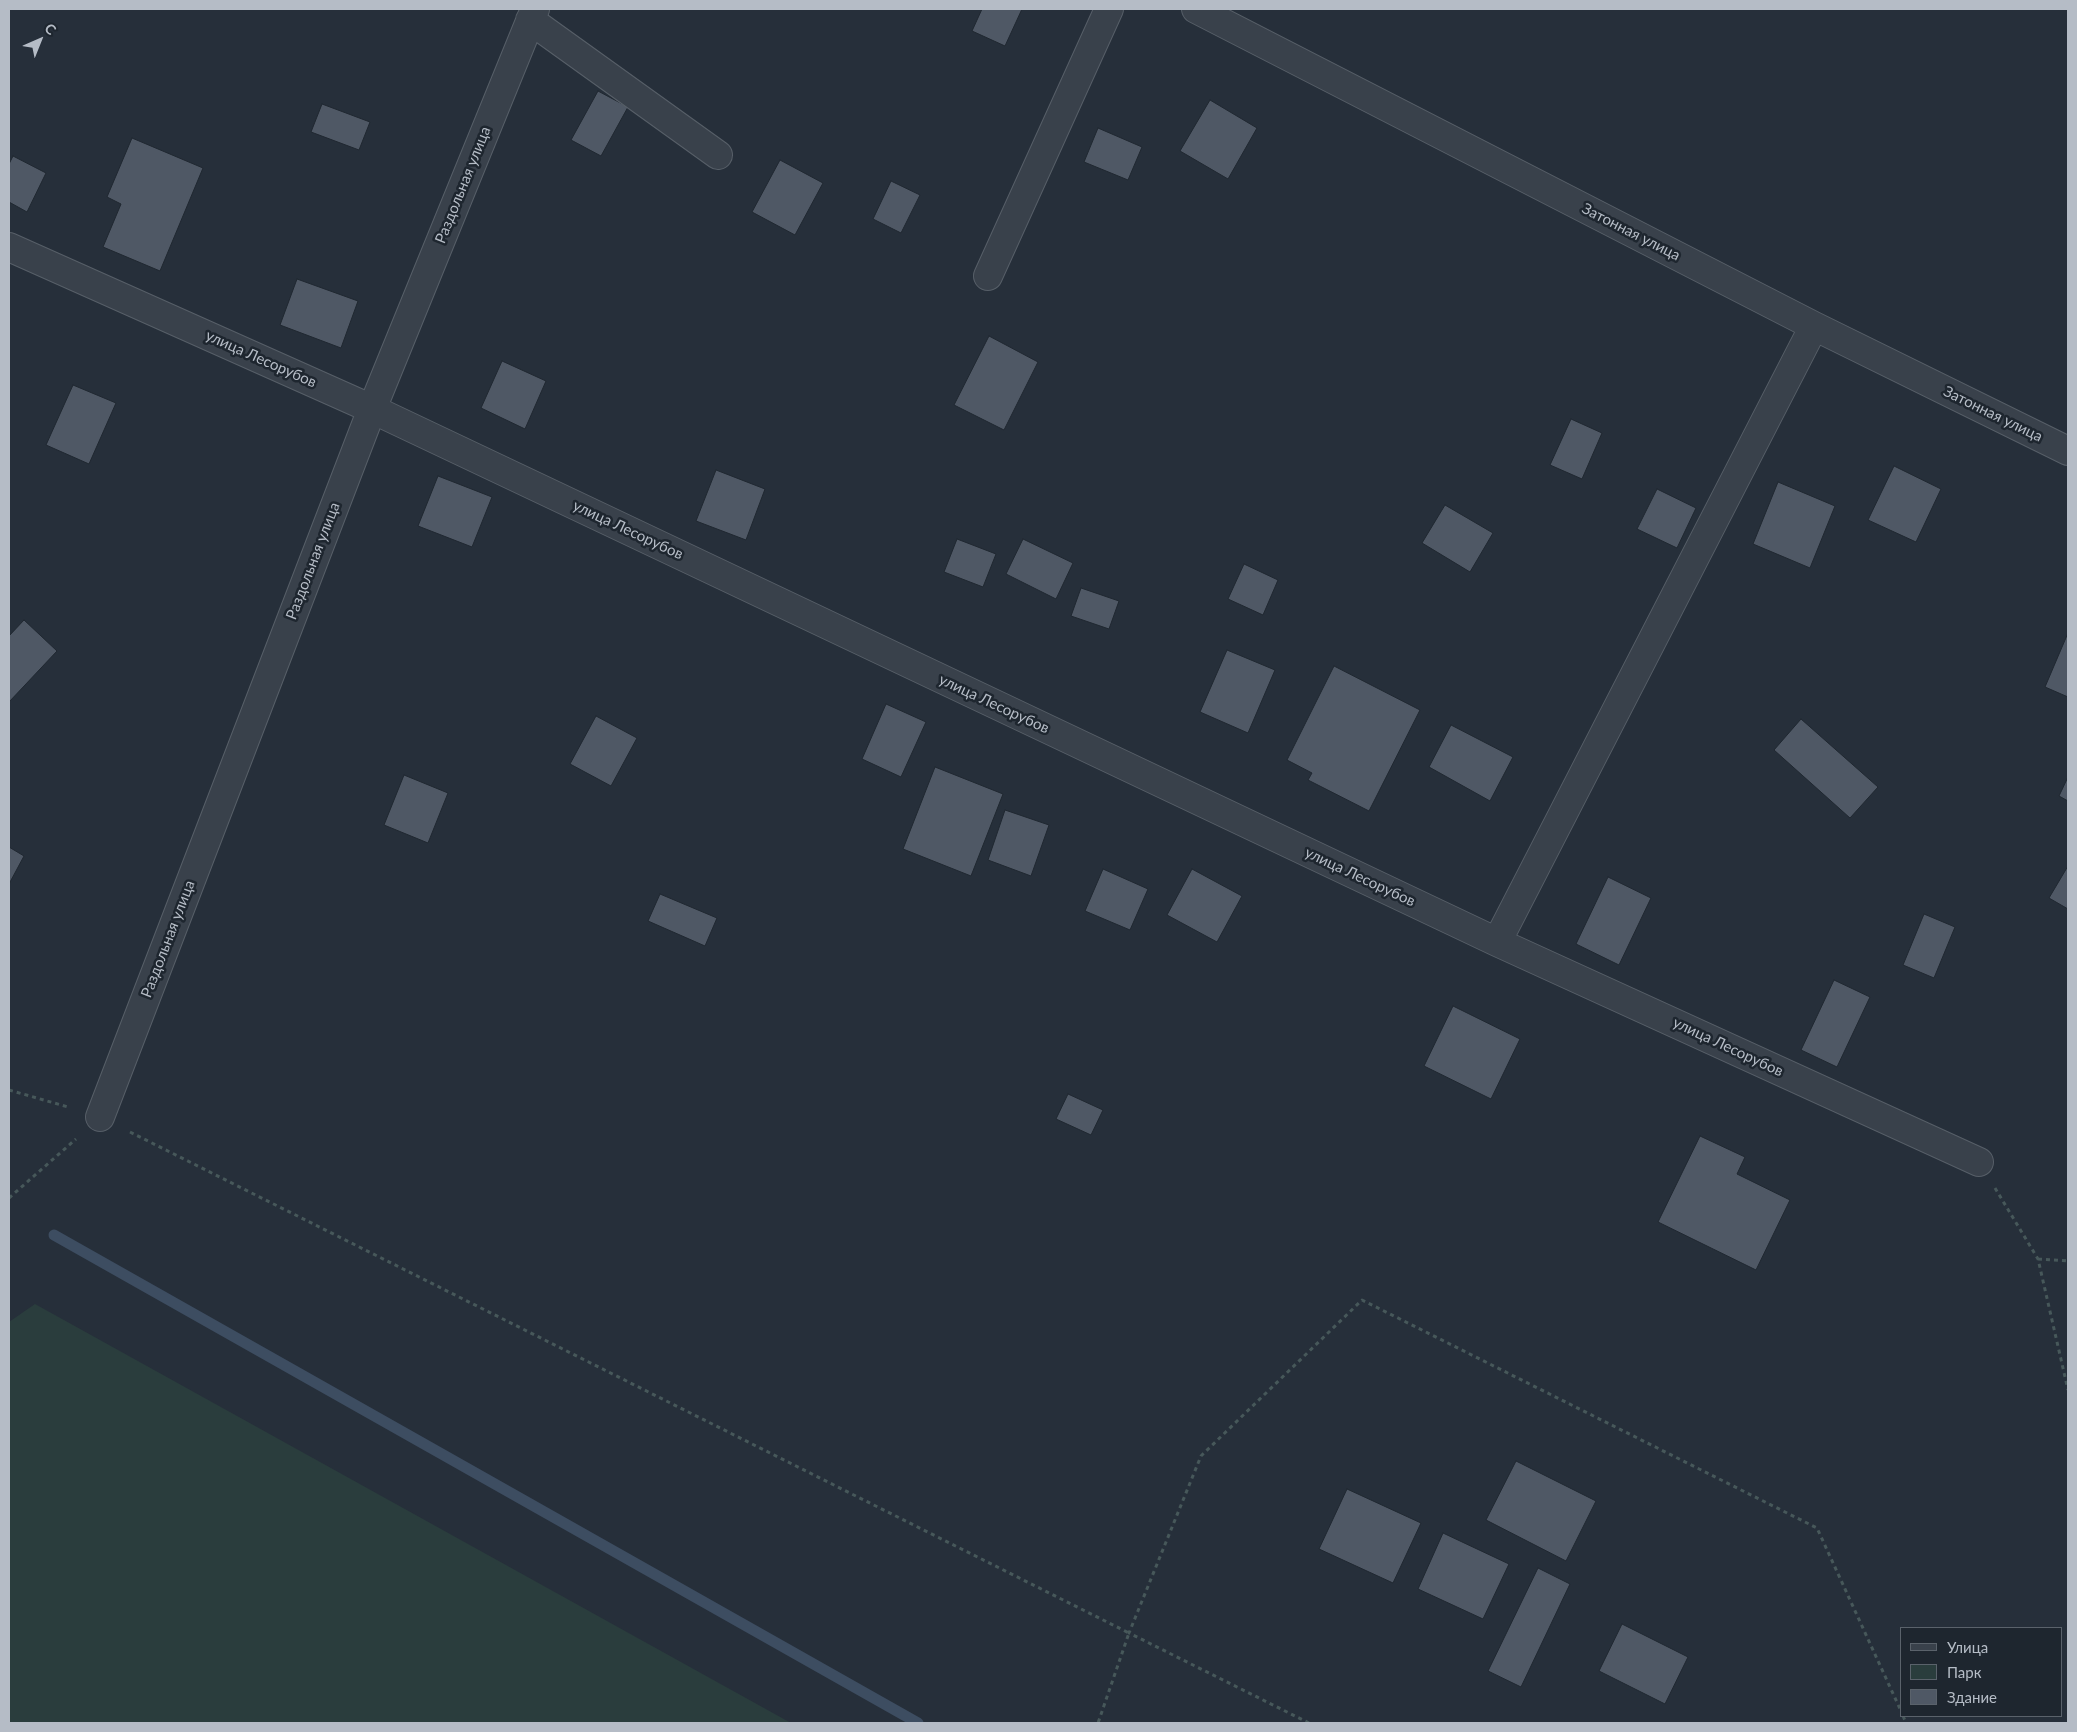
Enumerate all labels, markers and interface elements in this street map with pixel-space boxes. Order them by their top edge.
north arrow [15,15,65,65]
text: С [42,20,60,38]
street label: Раздольная улица [431,124,495,246]
street label: Затонная улица [1579,199,1683,265]
street label: улица Лесорубов [203,326,319,392]
street label: Затонная улица [1940,382,2046,446]
street label: улица Лесорубов [570,497,686,563]
street label: Раздольная улица [282,500,344,622]
street label: улица Лесорубов [936,671,1052,737]
street label: улица Лесорубов [1302,844,1418,910]
street label: Раздольная улица [137,878,199,1000]
street label: улица Лесорубов [1670,1014,1786,1080]
legend [1900,1627,2062,1717]
text: Улица [1947,1638,1988,1656]
text: Парк [1947,1663,1981,1681]
text: Здание [1947,1688,1997,1706]

